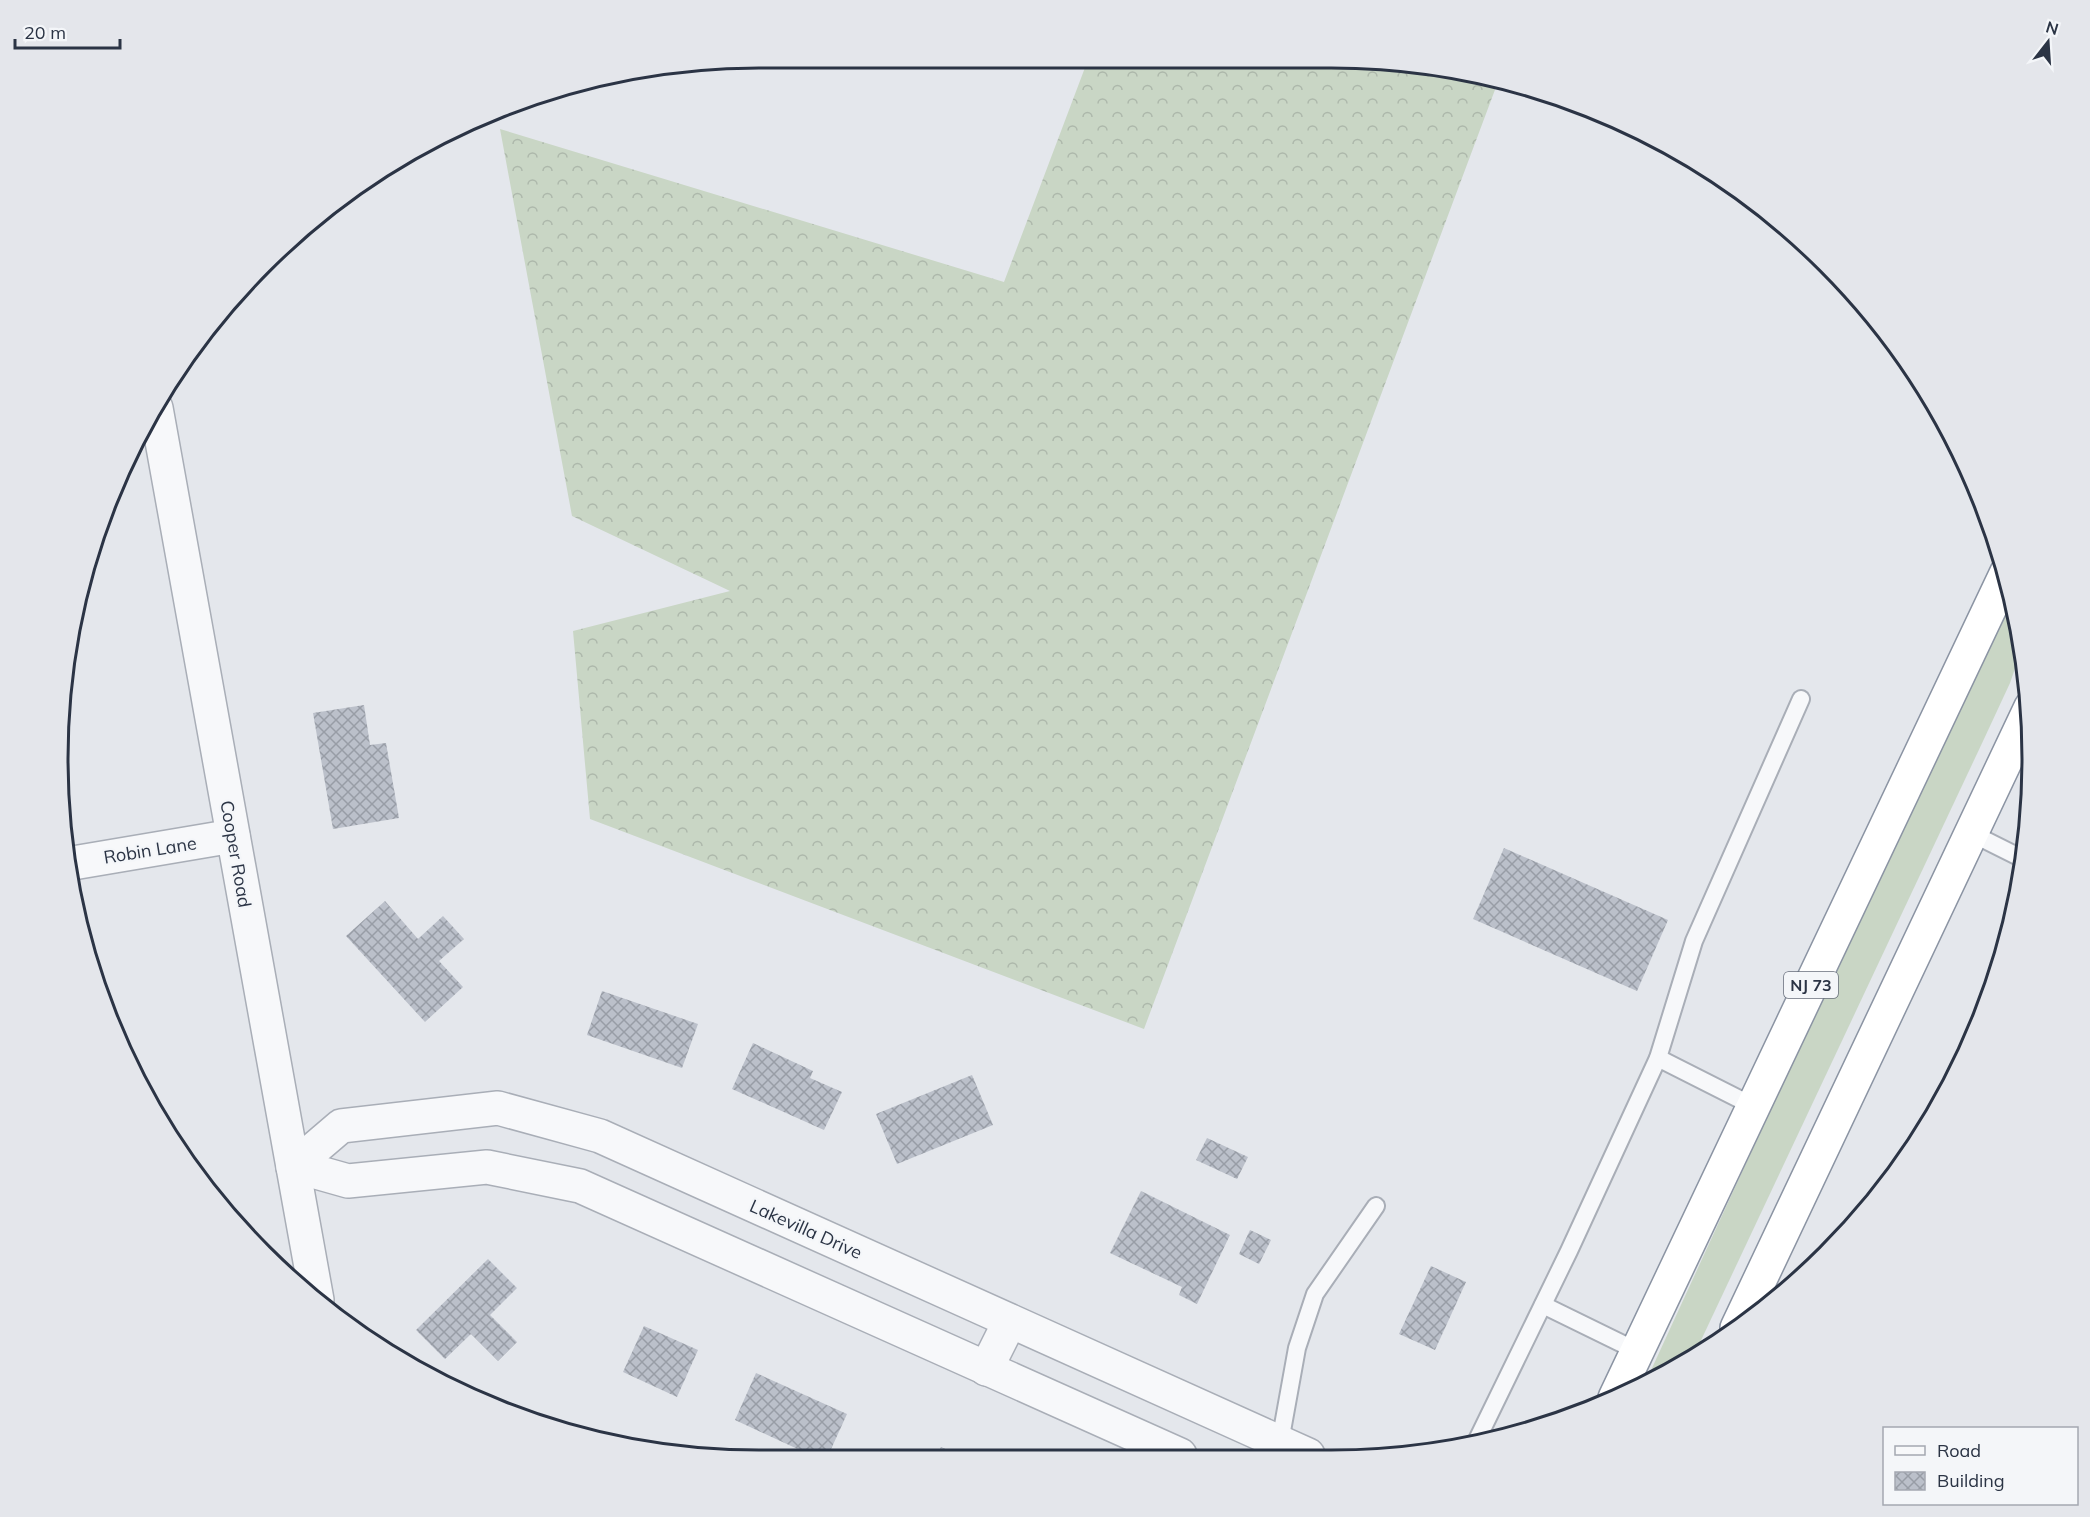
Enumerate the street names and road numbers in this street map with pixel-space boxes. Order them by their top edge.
street label: Cooper Road [215,799,257,909]
street label: Robin Lane [102,831,198,869]
road number: NJ 73 [1784,972,1838,998]
street label: Lakevilla Drive [746,1194,866,1264]

